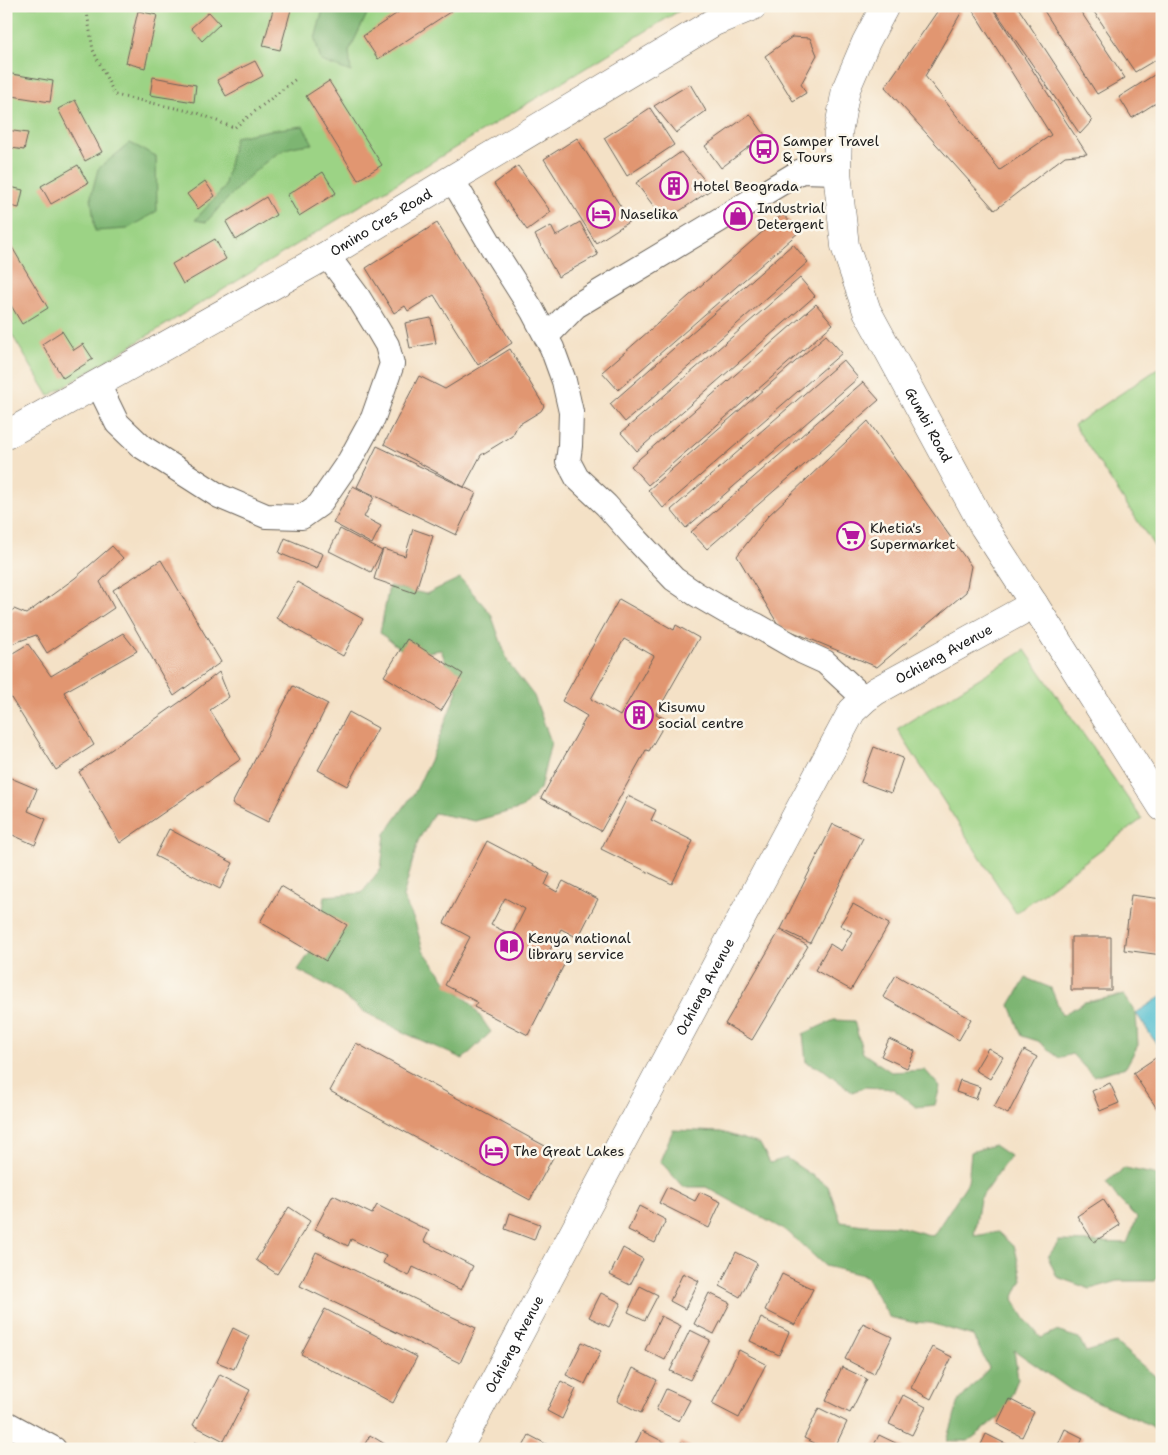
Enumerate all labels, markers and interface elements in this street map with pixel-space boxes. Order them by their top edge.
place label: Samper Travel & Tours [783,132,880,166]
bus stop icon: Samper Travel & Tours [749,134,779,164]
building icon: Hotel Beograda [659,171,689,201]
place label: Hotel Beograda [693,177,799,195]
street label: Omino Cres Road [327,184,435,260]
hotel icon: Naselika [586,199,616,229]
place label: Industrial Detergent [757,199,826,233]
shop icon: Industrial Detergent [723,201,753,231]
place label: Naselika [620,205,678,223]
street label: Gumbi Road [901,384,956,466]
place label: Khetia's Supermarket [870,519,955,553]
supermarket icon: Khetia's Supermarket [836,521,866,551]
street label: Ochieng Avenue [892,620,995,688]
place label: Kisumu social centre [658,698,744,732]
building icon: Kisumu social centre [624,700,654,730]
place label: Kenya national library service [528,929,631,963]
library icon: Kenya national library service [494,931,524,961]
street label: Ochieng Avenue [671,935,738,1039]
hotel icon: The Great Lakes [479,1136,509,1166]
place label: The Great Lakes [513,1142,624,1160]
street label: Ochieng Avenue [481,1292,548,1396]

